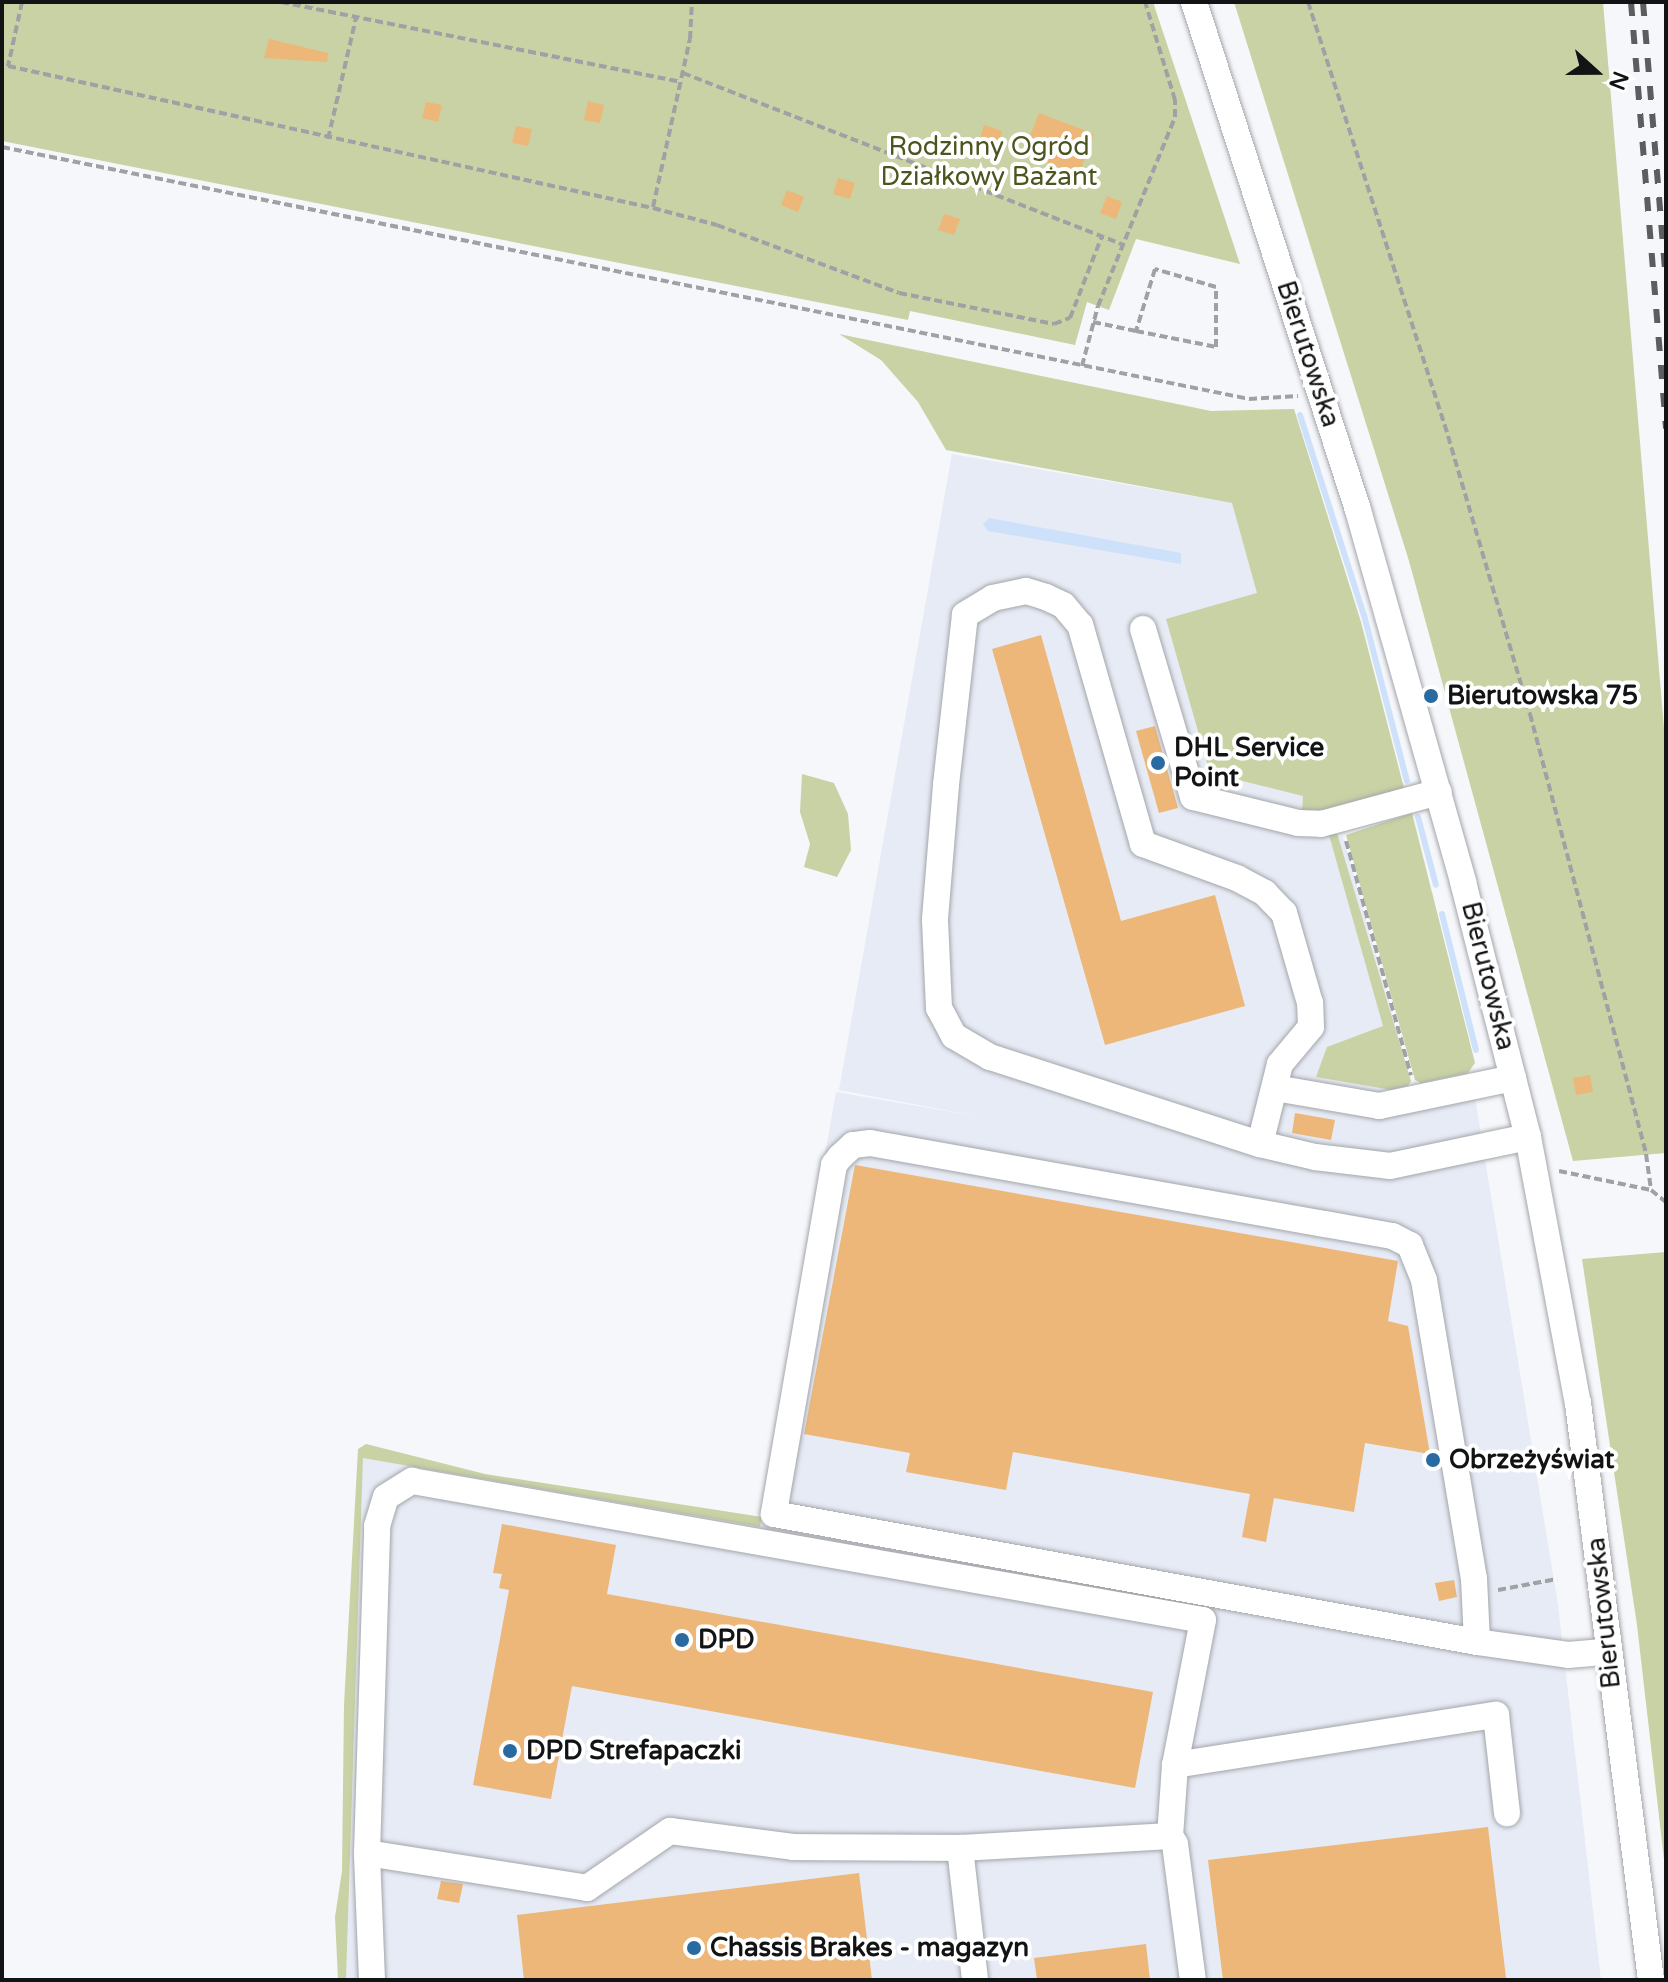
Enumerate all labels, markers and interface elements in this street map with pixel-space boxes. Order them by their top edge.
north arrow [1556,32,1636,112]
text: N [1603,68,1634,94]
park label: Rodzinny Ogród Działkowy Bażant [881,131,1097,192]
street label: Bierutowska [1270,277,1346,431]
place label: Bierutowska 75 [1447,680,1638,712]
marker: Bierutowska 75 [1422,687,1440,705]
place label: DHL Service Point [1174,732,1324,794]
marker: DHL Service Point [1149,754,1167,772]
street label: Bierutowska [1455,899,1521,1053]
place label: Obrzeżyświat [1449,1444,1614,1476]
marker: Obrzeżyświat [1424,1451,1442,1469]
street label: Bierutowska [1581,1536,1627,1690]
place label: DPD [698,1624,755,1656]
marker: DPD [673,1631,691,1649]
place label: DPD Strefapaczki [526,1735,742,1767]
marker: DPD Strefapaczki [501,1742,519,1760]
place label: Chassis Brakes - magazyn [710,1932,1029,1964]
marker: Chassis Brakes - magazyn [685,1939,703,1957]

